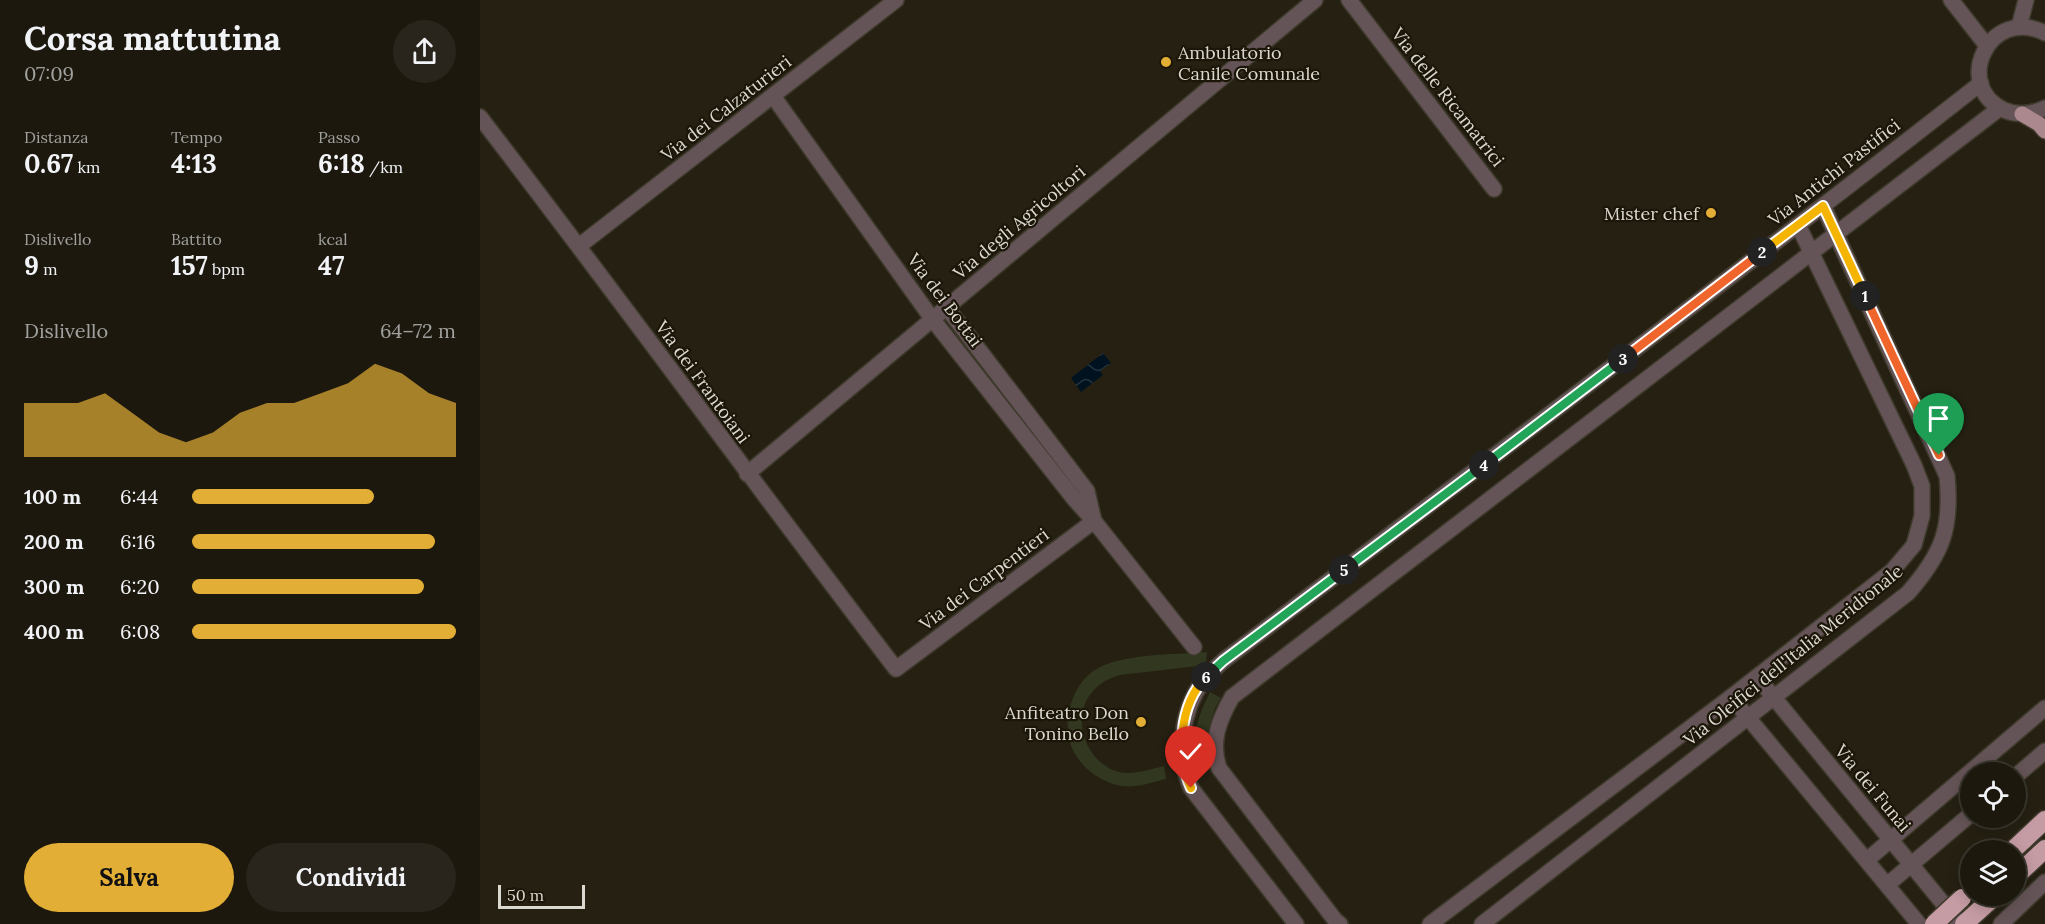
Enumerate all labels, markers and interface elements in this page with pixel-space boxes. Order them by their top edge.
text: Corsa mattutina [24,17,281,59]
button: share [393,20,456,83]
street label: Via delle Ricamatrici [1386,22,1509,171]
place label: Ambulatorio Canile Comunale [1177,41,1320,85]
street label: Via dei Calzaturieri [655,50,796,167]
marker: Ambulatorio Canile Comunale [1159,55,1173,69]
text: 07:09 [24,61,74,86]
street label: Via Antichi Pastifici [1763,113,1905,231]
text: Distanza [24,127,88,147]
text: Tempo [171,127,222,147]
text: Passo [318,127,360,147]
text: 0.67 [24,147,73,180]
text: 4:13 [171,147,217,180]
text: 6:18 [318,147,365,180]
text: km [73,157,100,177]
text: /km [365,157,403,177]
street label: Via degli Agricoltori [947,160,1090,285]
place label: Mister chef [1604,202,1701,225]
marker: Mister chef [1704,206,1718,220]
text: Dislivello [24,229,91,249]
text: Battito [171,229,222,249]
text: kcal [318,229,348,249]
pin: 2 [1747,237,1777,267]
text: 2 [1758,242,1766,262]
street label: Via dei Bottai [902,248,988,351]
text: 9 [24,249,39,282]
text: 157 [171,249,208,282]
text: 47 [318,249,344,282]
text: m [39,259,58,279]
text: bpm [208,259,245,279]
pin: 1 [1850,281,1880,311]
text: 1 [1862,286,1868,306]
street label: Via dei Frantoiani [650,315,755,448]
text: Dislivello [24,318,108,343]
text: 64–72 m [380,318,456,343]
pin: 3 [1608,344,1638,374]
text: 3 [1619,349,1627,369]
pin [1913,393,1964,455]
icon: arrive [1922,402,1955,435]
pin: 4 [1469,450,1499,480]
text: 4 [1480,455,1488,475]
text: 100 m [24,484,81,509]
text: 6:44 [120,484,158,509]
street label: Via dei Carpentieri [914,523,1053,636]
text: 200 m [24,529,84,554]
text: 6:16 [120,529,155,554]
pin: 5 [1329,555,1359,585]
street label: Via Oleifici dell'Italia Meridionale [1678,559,1907,751]
text: 5 [1340,560,1348,580]
text: 300 m [24,574,84,599]
text: 6:20 [120,574,160,599]
text: 400 m [24,619,84,644]
text: 6:08 [120,619,160,644]
pin: 6 [1191,662,1221,692]
text: 6 [1201,667,1211,687]
place label: Anfiteatro Don Tonino Bello [1004,701,1129,745]
marker: Anfiteatro Don Tonino Bello [1134,715,1148,729]
pin [1165,726,1216,788]
icon: check [1174,735,1207,768]
street label: Via dei Funai [1829,739,1916,836]
map controls [1960,762,2026,906]
button: locate [1960,762,2026,828]
button: layers [1960,840,2026,906]
button: Salva [24,843,234,912]
button: Condividi [246,843,456,912]
scale bar [498,882,585,910]
text: 50 m [507,885,544,905]

